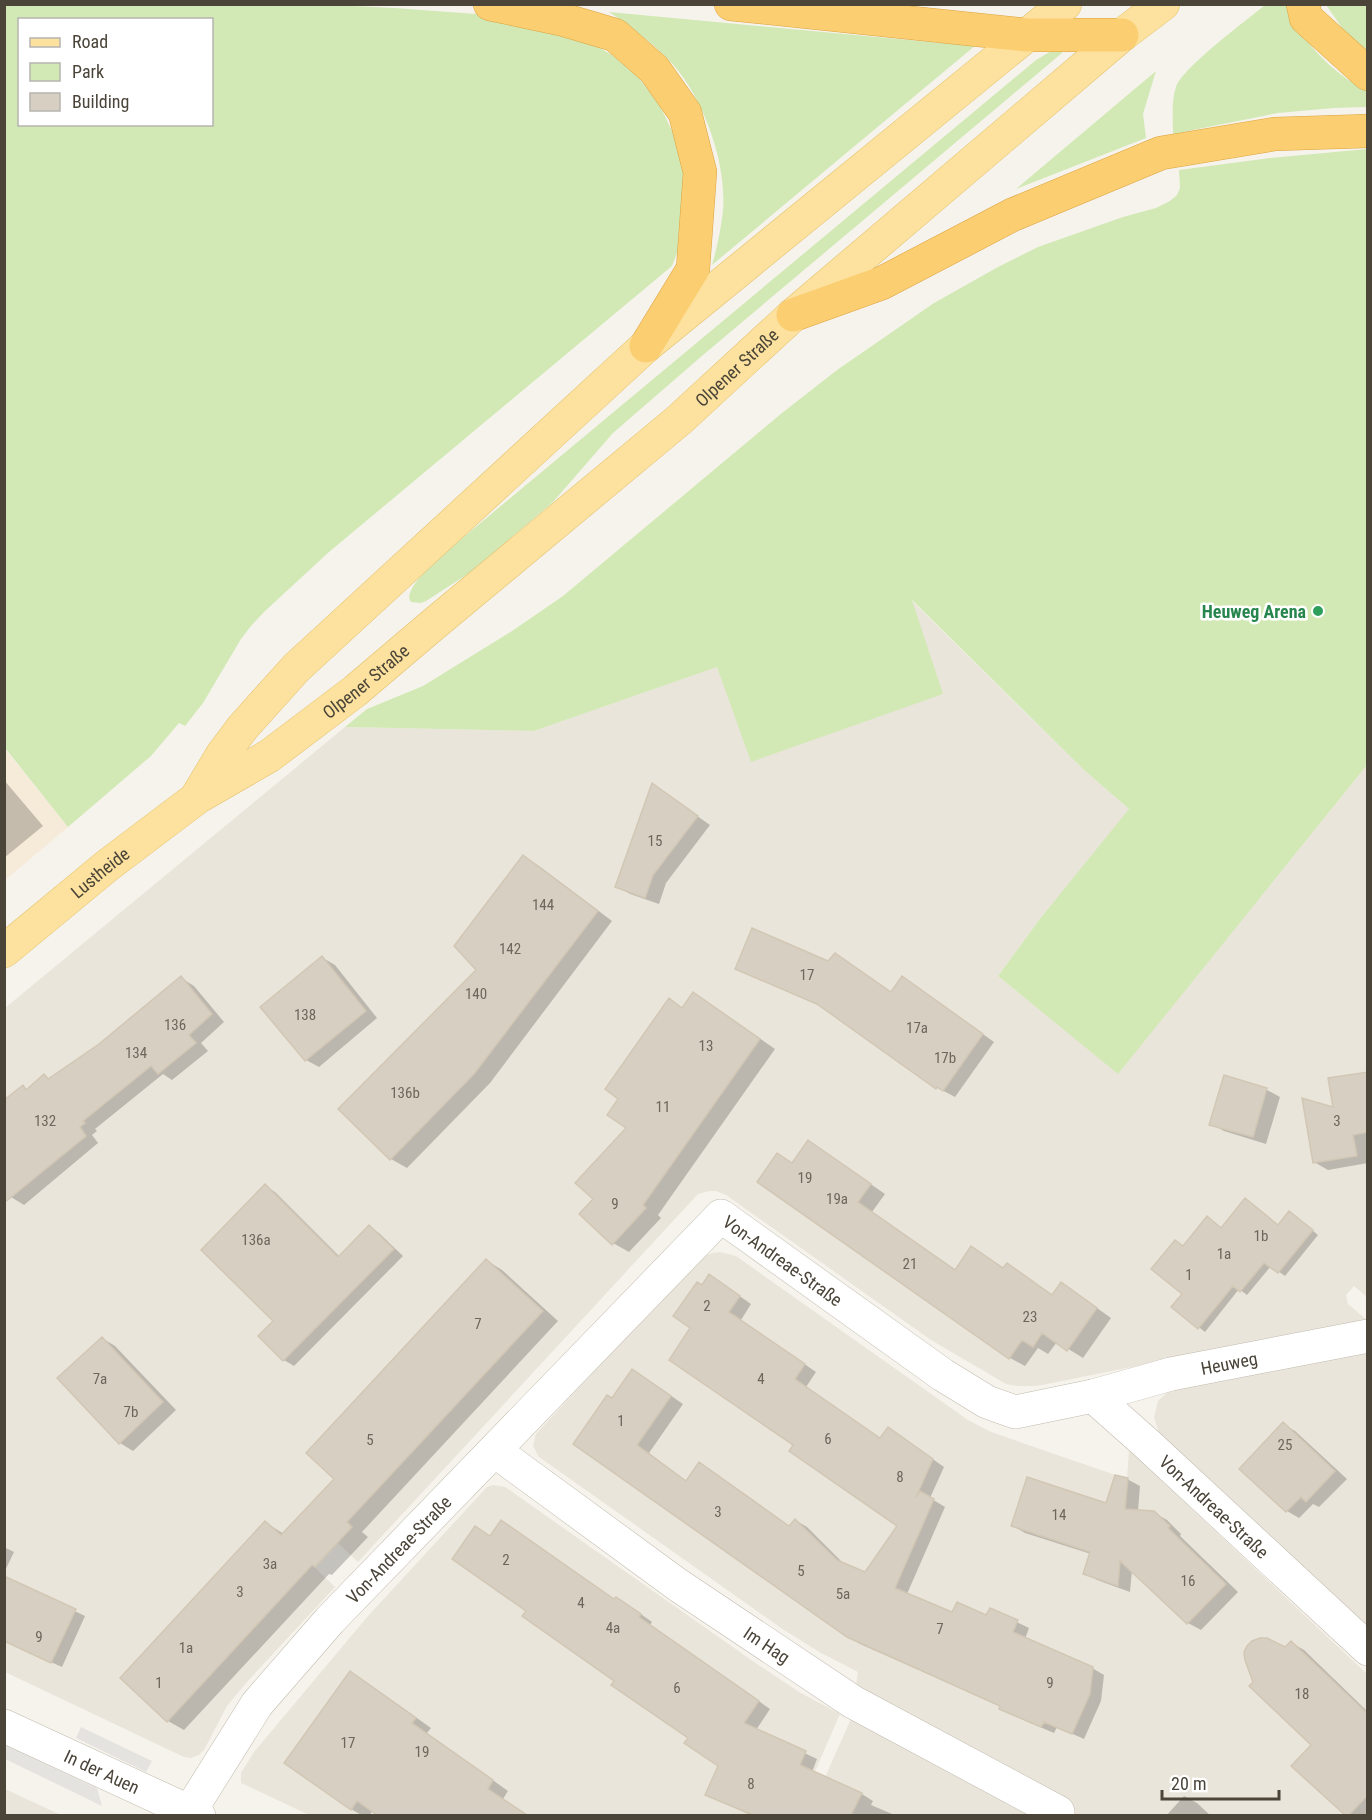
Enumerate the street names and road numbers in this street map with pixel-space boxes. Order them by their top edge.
street label: Olpener Straße [691,324,782,411]
street label: Olpener Straße [318,640,413,722]
street label: Lustheide [66,842,133,902]
street label: Von-Andreae-Straße [719,1211,847,1310]
street label: Heuweg [1199,1347,1259,1379]
street label: Von-Andreae-Straße [1155,1451,1273,1562]
street label: Von-Andreae-Straße [342,1491,455,1607]
street label: Im Hag [740,1622,794,1667]
street label: In der Auen [61,1745,143,1798]

